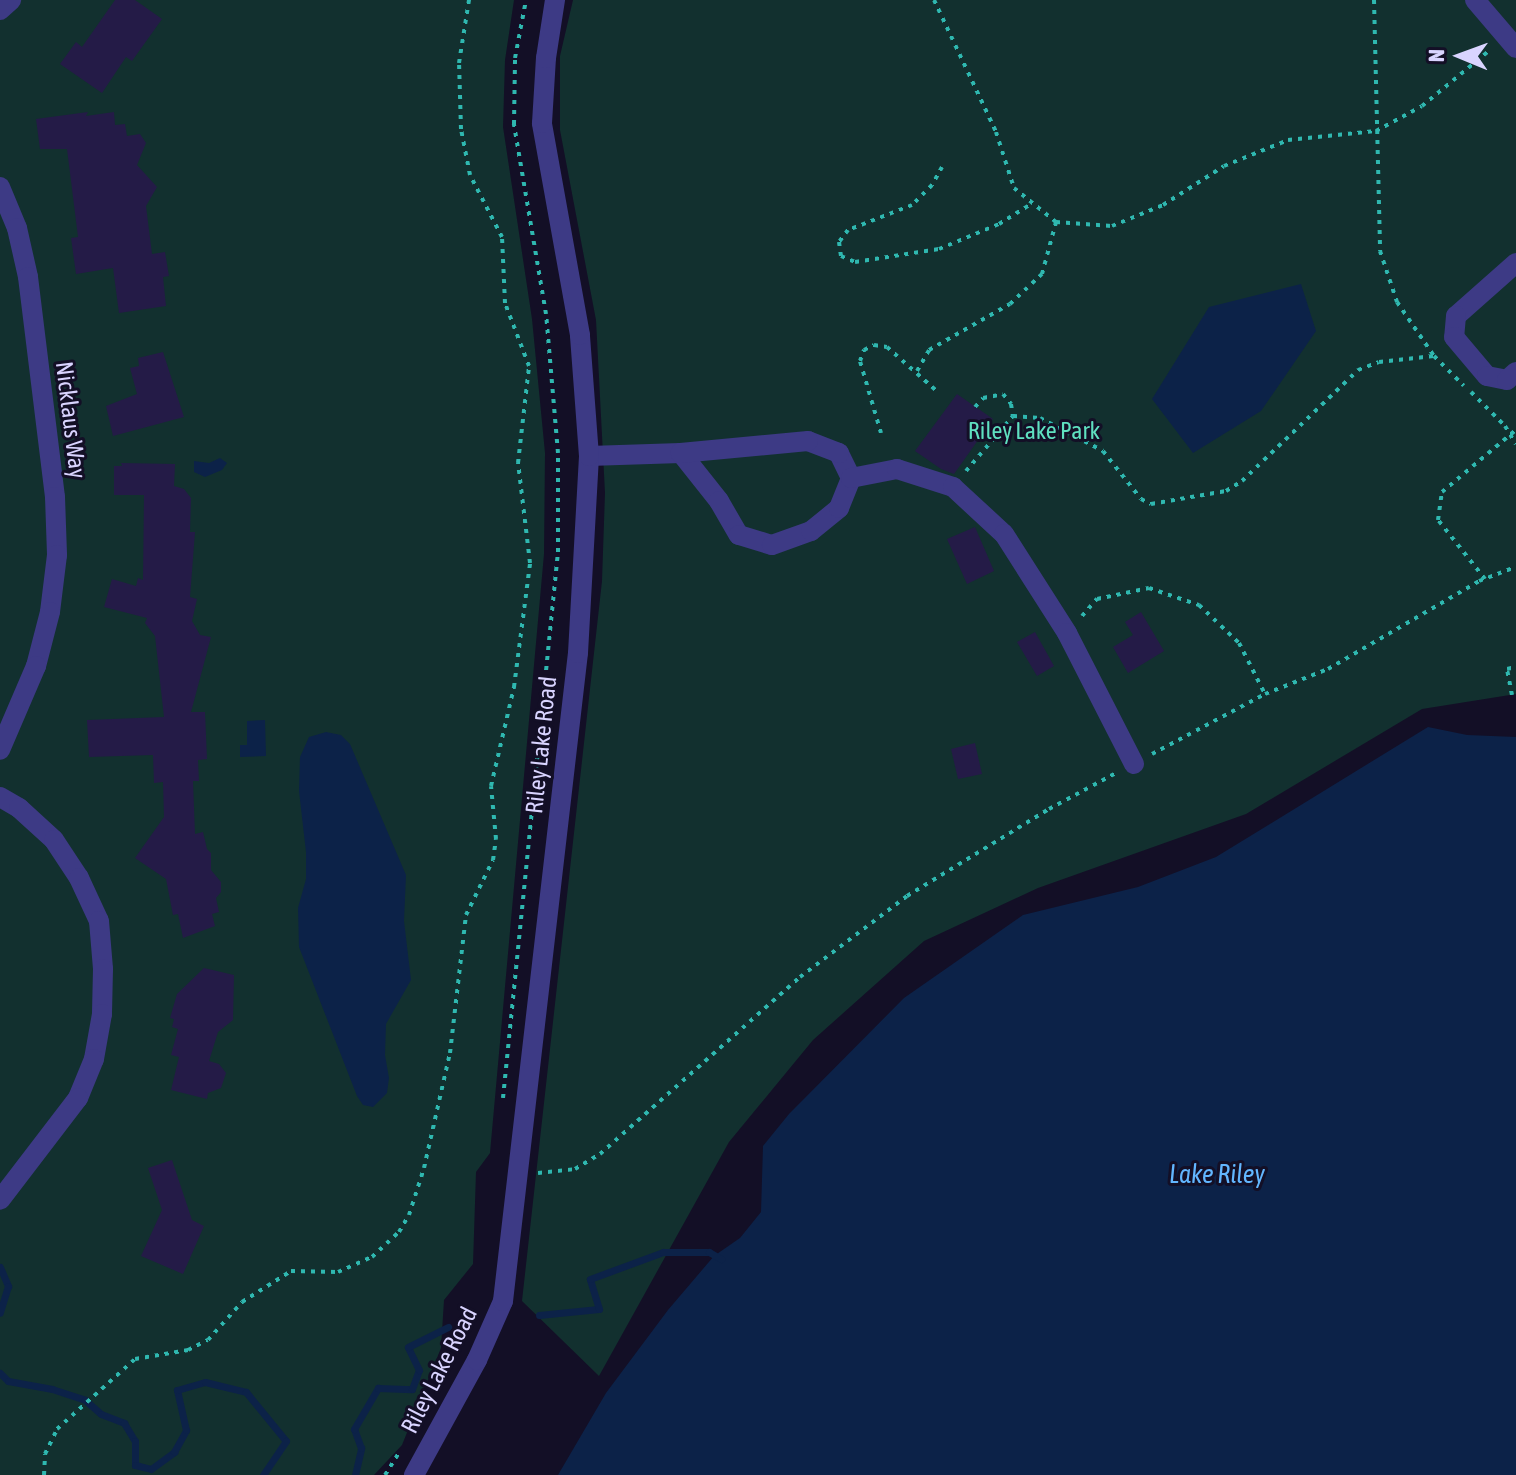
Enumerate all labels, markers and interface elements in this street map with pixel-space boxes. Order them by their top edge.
north arrow [1420,16,1500,96]
text: N [1423,49,1449,62]
street label: Nicklaus Way [50,360,92,480]
park label: Riley Lake Park [968,417,1100,445]
street label: Riley Lake Road [519,675,563,815]
water label: Lake Riley [1169,1159,1265,1191]
street label: Riley Lake Road [395,1302,483,1438]

